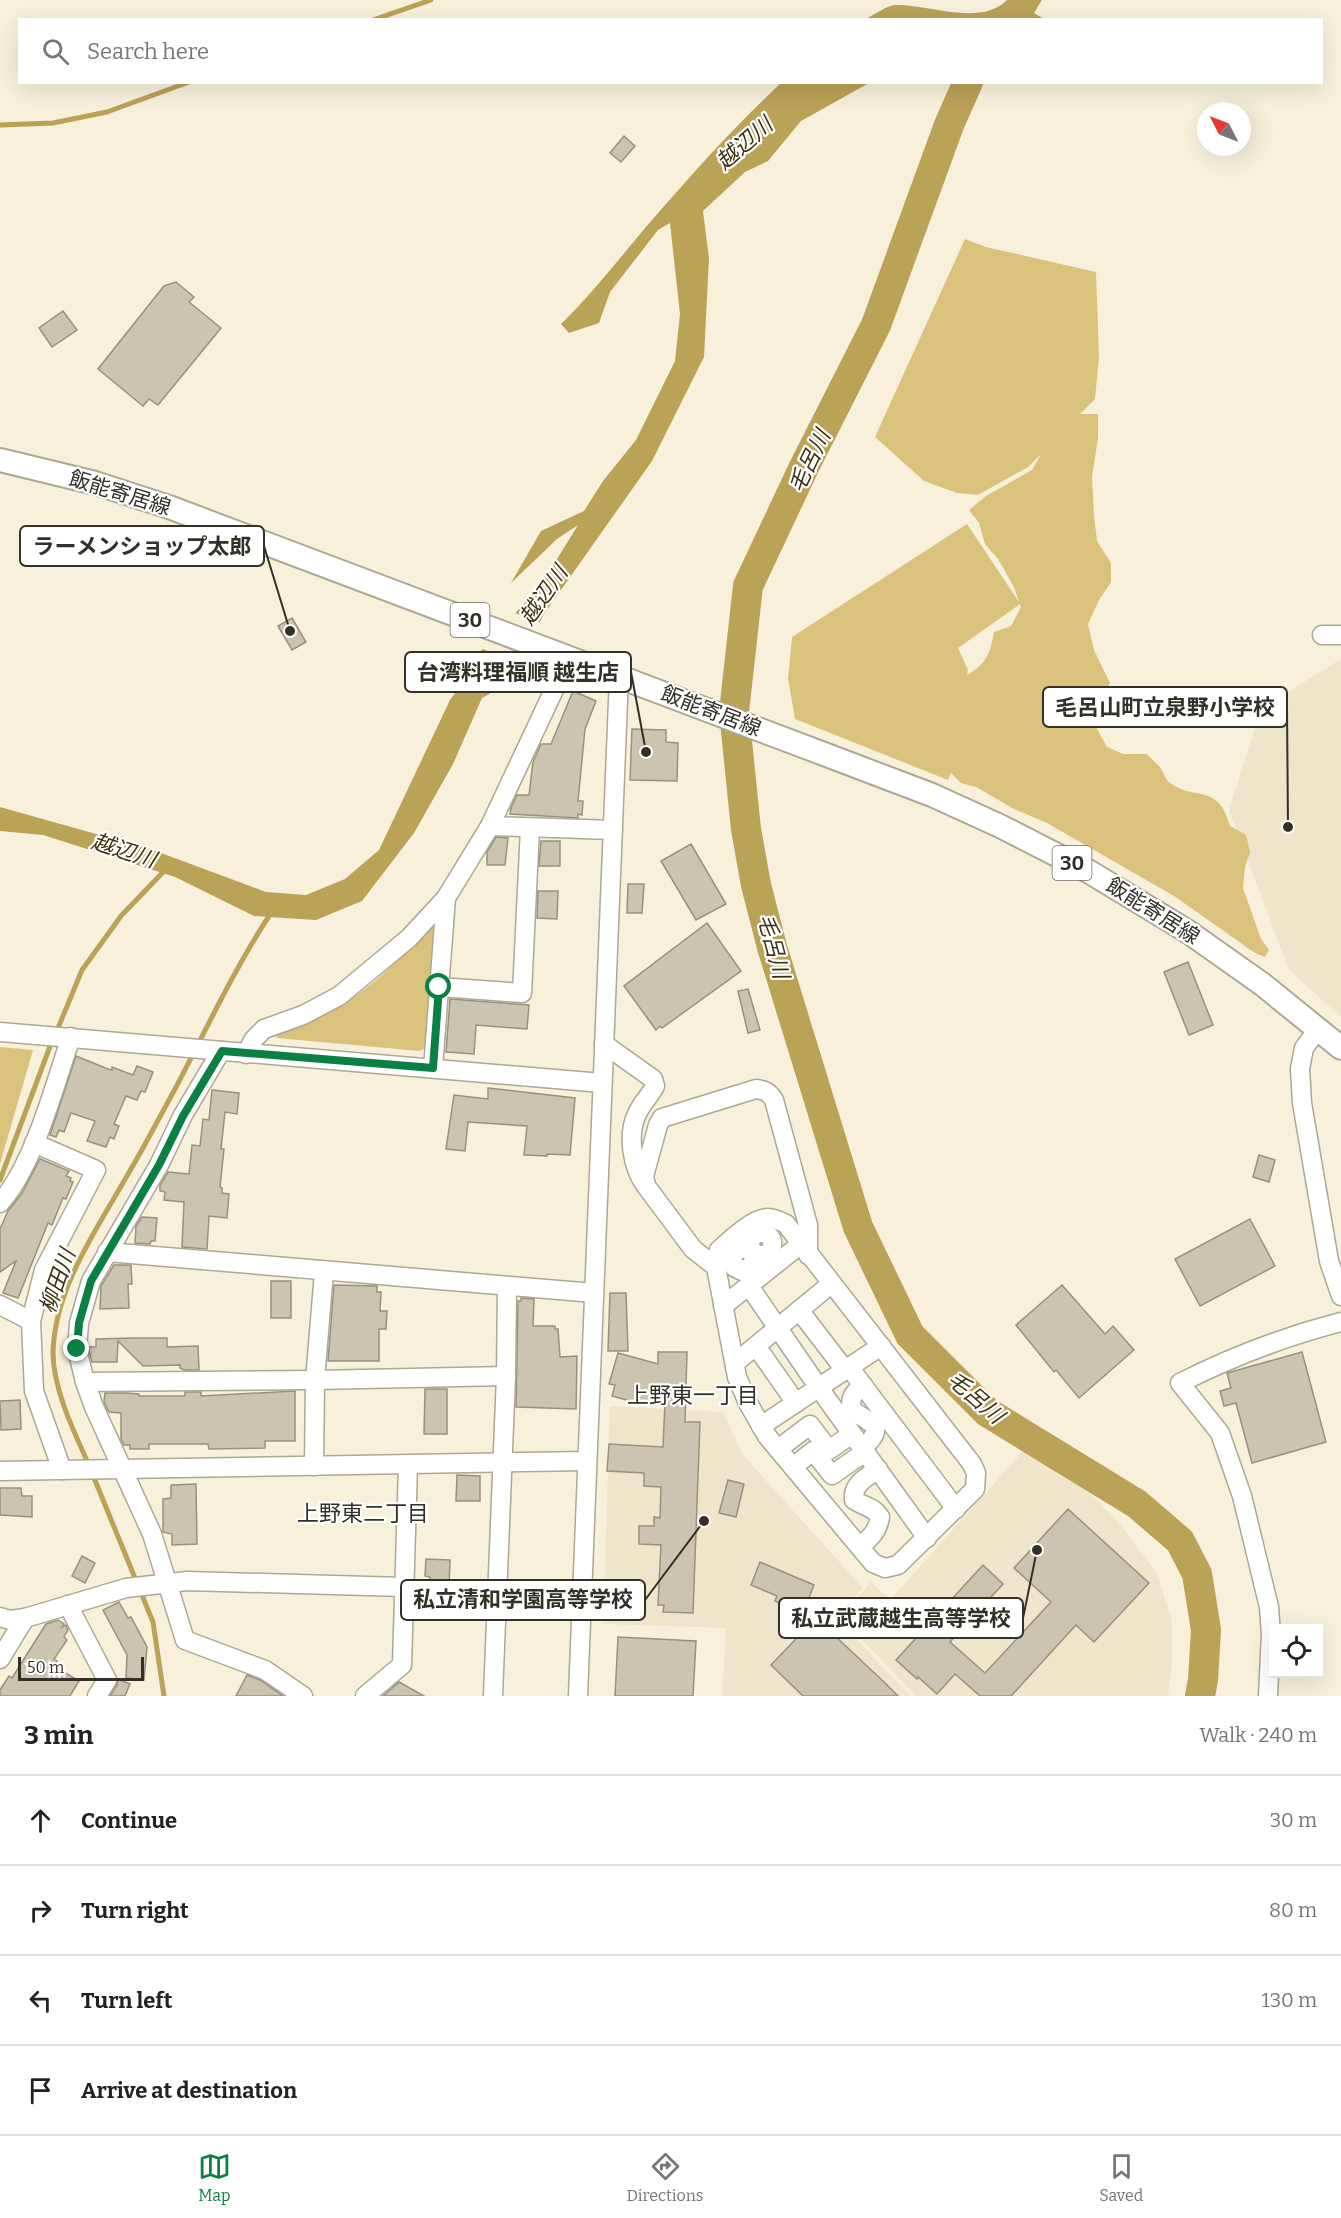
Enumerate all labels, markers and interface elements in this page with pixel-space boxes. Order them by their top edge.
search box [18,18,1323,84]
icon: search [39,35,72,68]
text: Search here [87,38,209,65]
north arrow [1197,102,1251,156]
water label: 越辺川 [711,110,780,175]
water label: 毛呂川 [783,424,837,497]
street label: 飯能寄居線 [66,465,174,521]
callout: ラーメンショップ太郎 [20,526,264,566]
text: ラーメンショップ太郎 [32,533,252,560]
water label: 越辺川 [513,559,575,630]
road number: 30 [450,603,490,637]
callout: 台湾料理福順 越生店 [405,652,631,692]
text: 台湾料理福順 越生店 [417,659,619,686]
street label: 飯能寄居線 [657,680,765,742]
callout: 毛呂山町立泉野小学校 [1043,687,1287,727]
text: 毛呂山町立泉野小学校 [1055,694,1275,721]
water label: 越辺川 [88,827,161,874]
road number: 30 [1052,846,1092,880]
street label: 飯能寄居線 [1102,872,1204,950]
water label: 毛呂川 [752,911,796,983]
route start [425,973,451,999]
water label: 柳田川 [34,1244,82,1317]
route end [63,1335,89,1361]
water label: 毛呂川 [942,1366,1011,1431]
district label: 上野東一丁目 [627,1382,759,1409]
district label: 上野東二丁目 [297,1500,429,1527]
callout: 私立清和学園高等学校 [401,1580,645,1620]
text: 私立清和学園高等学校 [413,1586,633,1613]
callout: 私立武蔵越生高等学校 [779,1598,1023,1638]
text: 私立武蔵越生高等学校 [791,1605,1011,1632]
map controls [1269,1624,1323,1678]
button: locate [1269,1624,1323,1678]
scale bar [18,1654,144,1682]
text: 50 m [27,1658,64,1677]
text: 3 min [24,1720,93,1751]
text: Walk · 240 m [1199,1723,1317,1747]
icon: ahead [24,1804,57,1837]
text: Continue [81,1807,177,1834]
text: 30 m [1270,1808,1317,1832]
icon: right [24,1894,57,1927]
text: Turn right [81,1897,189,1924]
text: 80 m [1269,1898,1317,1922]
icon: left [24,1984,57,2017]
text: Turn left [81,1987,173,2014]
text: 130 m [1262,1988,1317,2012]
icon: arrive [24,2074,57,2107]
text: Arrive at destination [81,2077,297,2104]
tab: Map [198,2150,231,2205]
tab: Directions [627,2150,704,2205]
tab: Saved [1099,2150,1143,2205]

